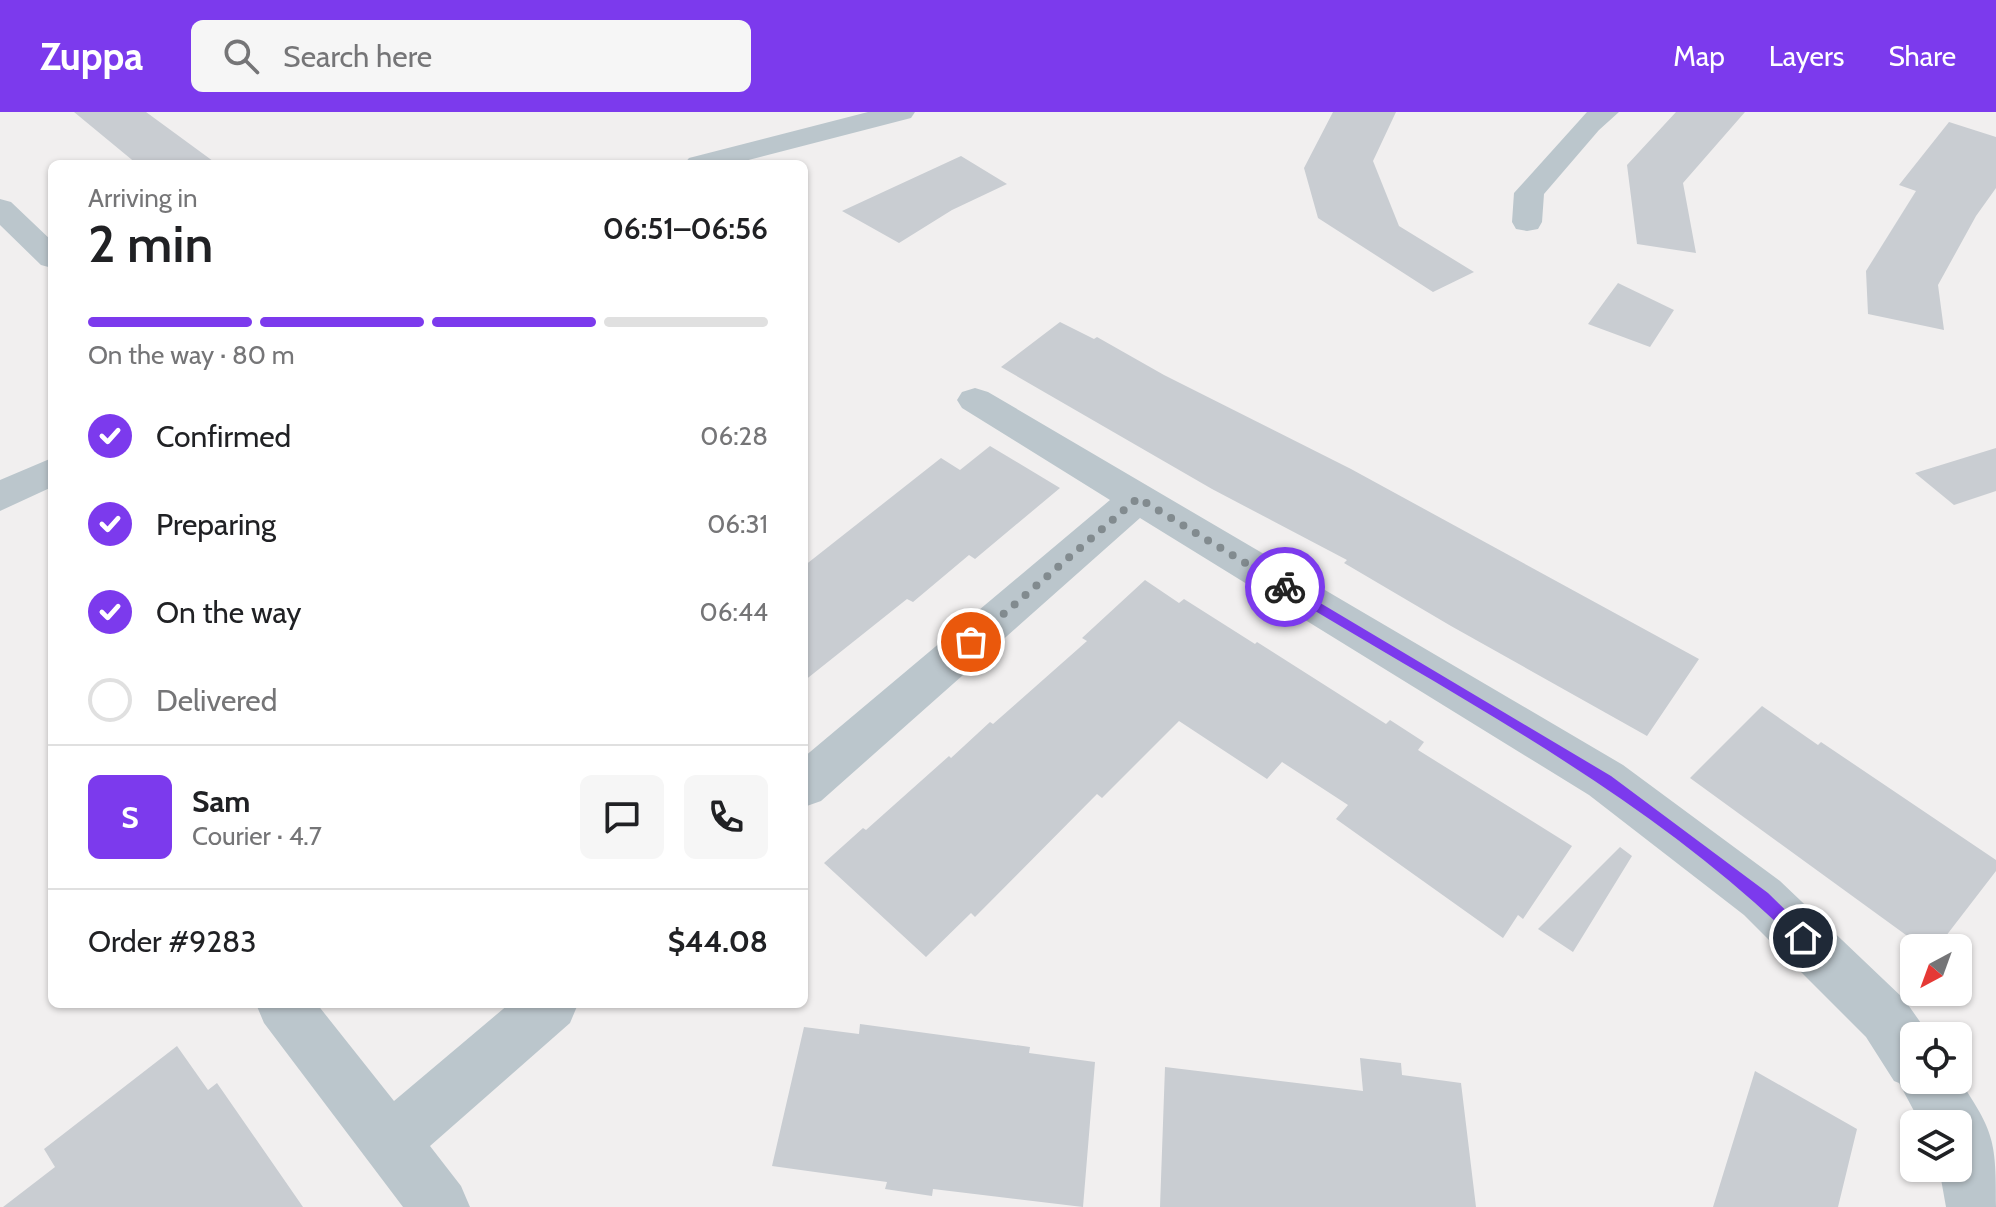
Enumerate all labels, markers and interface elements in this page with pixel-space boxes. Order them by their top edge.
search box [191,20,751,92]
text: Zuppa [40,33,143,80]
icon: search [219,34,263,78]
text: Search here [283,38,432,75]
text: Map [1673,39,1725,73]
text: Layers [1769,39,1844,73]
text: Share [1888,39,1956,73]
text: Arriving in [88,182,198,214]
text: 06:51–06:56 [603,210,768,247]
text: 2 min [88,212,213,275]
text: On the way · 80 m [88,339,295,371]
icon: check [88,414,132,458]
text: Confirmed [156,418,291,455]
text: 06:28 [700,420,768,452]
icon: check [88,502,132,546]
text: Preparing [156,506,276,543]
text: 06:31 [707,508,768,540]
courier [1245,547,1325,627]
icon: bike [1263,565,1307,609]
icon: check [88,590,132,634]
text: On the way [156,594,301,631]
text: 06:44 [700,596,768,628]
pin [937,608,1005,676]
icon: bag [949,620,993,664]
text: Delivered [156,682,277,719]
button: chat [580,775,664,859]
button: phone [684,775,768,859]
text: Sam [192,783,250,820]
text: S [121,799,139,836]
text: Courier · 4.7 [192,820,322,852]
pin [1769,904,1837,972]
icon: home [1781,916,1825,960]
text: Order #9283 [88,923,257,960]
text: $44.08 [668,923,768,960]
north arrow [1900,934,1972,1006]
map controls [1900,934,1972,1182]
button: locate [1900,1022,1972,1094]
button: layers [1900,1110,1972,1182]

